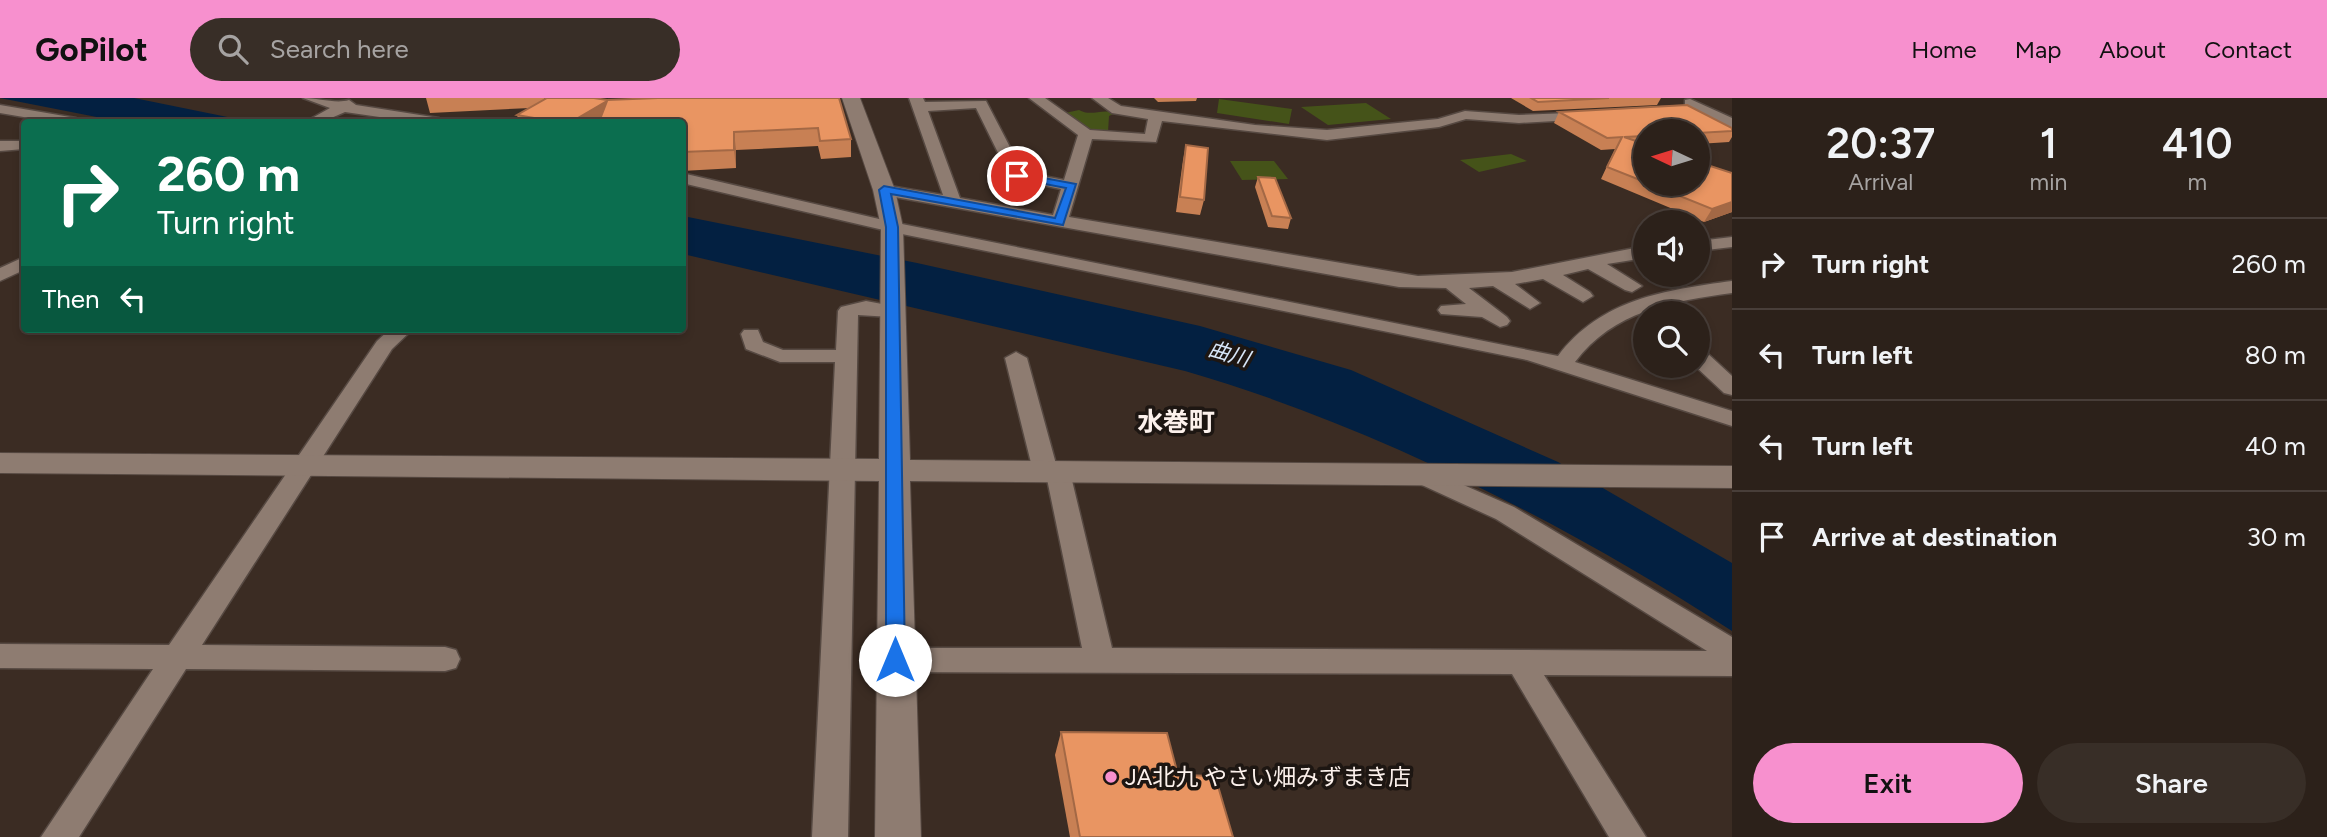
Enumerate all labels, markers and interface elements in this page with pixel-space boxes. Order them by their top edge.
search box [190,18,680,81]
text: GoPilot [35,30,148,69]
icon: search [214,30,252,68]
text: Search here [270,33,409,65]
text: Home [1911,35,1977,64]
text: Map [2015,35,2061,64]
text: About [2099,35,2166,64]
text: Contact [2204,35,2292,64]
text: 20:37 [1826,118,1935,169]
text: 1 [2040,118,2057,169]
text: 410 [2162,118,2233,169]
north arrow [1633,119,1710,196]
map controls [1633,119,1710,378]
text: 260 m [157,144,300,203]
pin [987,146,1047,206]
icon: right [42,147,133,238]
icon: arrive [998,157,1036,195]
text: Arrival [1848,168,1913,196]
text: min [2030,168,2067,196]
text: m [2187,168,2207,196]
text: Turn right [157,204,295,242]
button: sound [1633,210,1710,287]
icon: right [1753,245,1791,283]
text: Turn right [1812,248,1929,280]
text: 260 m [2232,248,2306,280]
icon: left [114,280,152,318]
text: Then [42,283,100,315]
button: search [1633,301,1710,378]
water label: 曲川 [1206,336,1255,372]
icon: left [1753,336,1791,374]
text: Turn left [1812,339,1913,371]
text: 80 m [2245,339,2306,371]
district label: 水巻町 [1137,406,1215,438]
icon: left [1753,427,1791,465]
text: Turn left [1812,430,1913,462]
text: 40 m [2245,430,2306,462]
icon: arrive [1753,518,1791,556]
text: Arrive at destination [1812,521,2057,553]
text: 30 m [2247,521,2306,553]
position arrow [858,623,932,697]
button: Exit [1753,743,2023,823]
button: Share [2037,743,2306,823]
place label: JA北九 やさい畑みずまき店 [1125,763,1411,791]
marker: JA北九 やさい畑みずまき店 [1103,769,1119,785]

